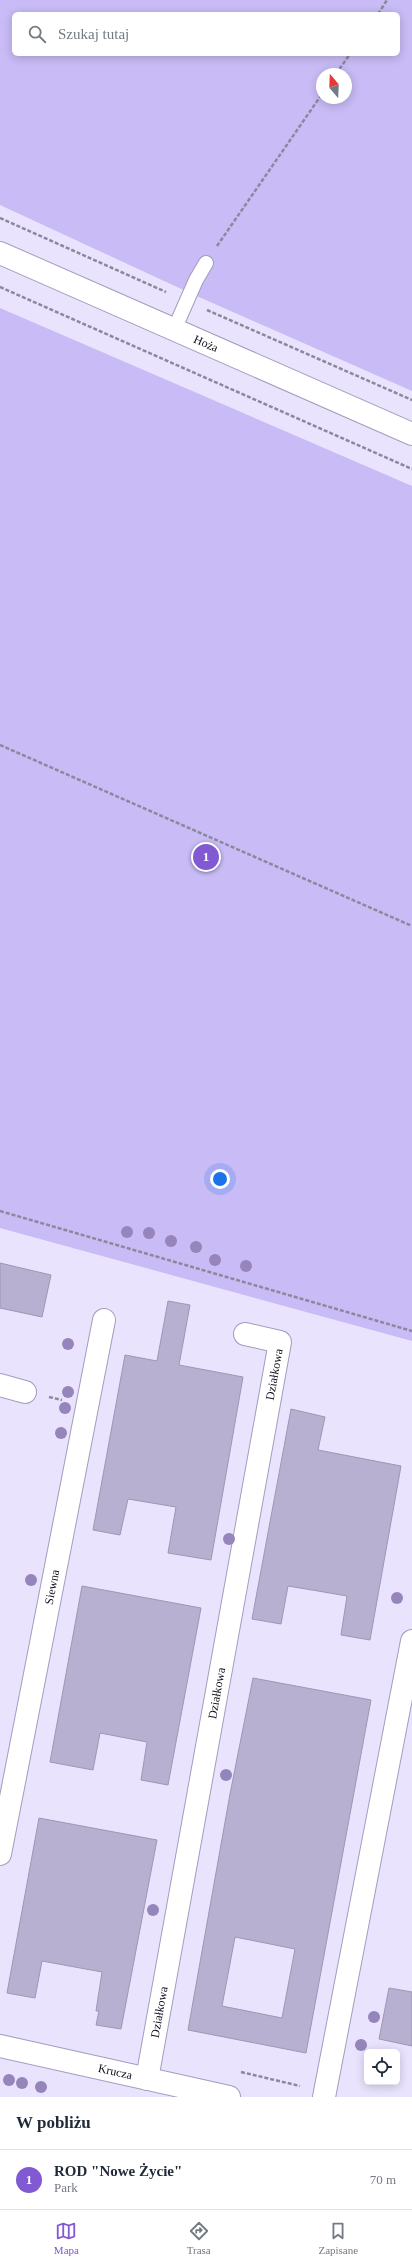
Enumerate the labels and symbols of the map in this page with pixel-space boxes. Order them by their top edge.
north arrow [316,68,352,104]
street label: Hoża [192,332,221,355]
pin: 1 [193,842,219,872]
your location [210,1169,230,1189]
street label: Działkowa [263,1347,286,1401]
street label: Siewna [42,1568,62,1606]
street label: Działkowa [205,1666,228,1720]
street label: Działkowa [148,1985,171,2039]
street label: Krucza [97,2061,134,2082]

